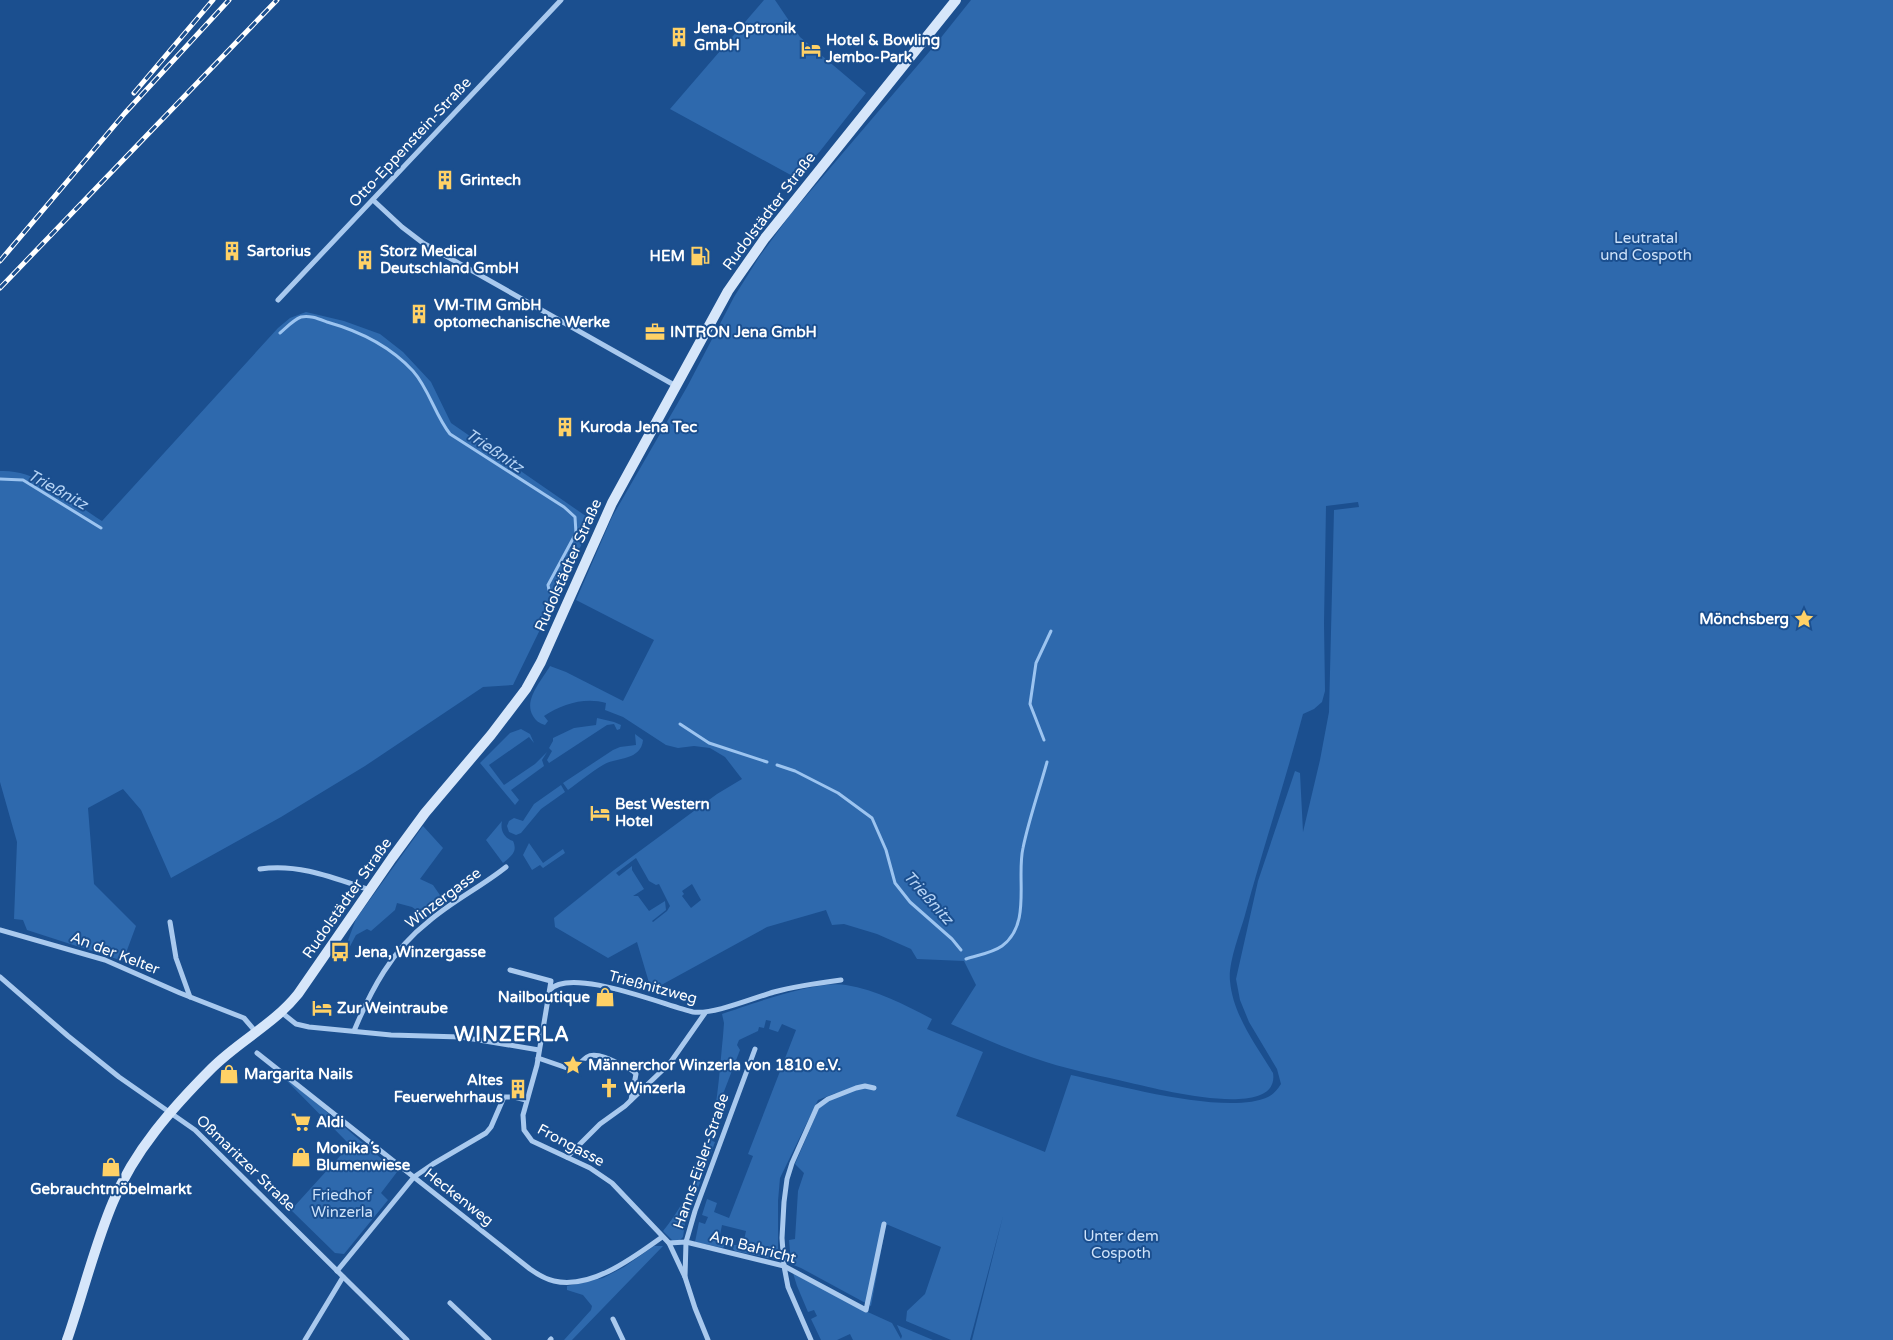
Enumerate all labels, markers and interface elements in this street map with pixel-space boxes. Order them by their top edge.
place label: Jena-Optronik GmbH [693,19,796,54]
building icon: Jena-Optronik GmbH [668,26,690,48]
place label: Hotel & Bowling Jembo-Park [825,31,940,66]
hotel icon: Hotel & Bowling Jembo-Park [800,38,822,60]
street label: Otto-Eppenstein-Straße [345,73,475,211]
street label: Rudolstädter Straße [719,148,819,274]
building icon: Grintech [434,169,456,191]
place label: Grintech [460,171,521,189]
park label: Leutratal und Cospoth [1600,229,1692,264]
building icon: Sartorius [221,240,243,262]
place label: Sartorius [247,242,311,260]
place label: Storz Medical Deutschland GmbH [380,242,519,277]
fuel station icon: HEM [689,245,711,267]
place label: HEM [650,247,685,265]
building icon: Storz Medical Deutschland GmbH [354,249,376,271]
place label: VM-TIM GmbH optomechanische Werke [434,296,610,332]
building icon: VM-TIM GmbH optomechanische Werke [408,303,430,325]
office icon: INTRON Jena GmbH [644,321,666,343]
place label: INTRON Jena GmbH [670,323,817,341]
building icon: Kuroda Jena Tec [554,416,576,438]
place label: Kuroda Jena Tec [580,418,697,436]
water label: Trießnitz [462,424,529,479]
water label: Trießnitz [24,465,93,515]
street label: Rudolstädter Straße [531,496,605,634]
place icon: Mönchsberg [1793,608,1815,630]
place label: Mönchsberg [1699,610,1789,629]
place label: Best Western Hotel [615,795,710,830]
hotel icon: Best Western Hotel [589,802,611,824]
street label: Rudolstädter Straße [299,834,395,962]
street label: Winzergasse [402,864,484,932]
water label: Trießnitz [899,867,959,930]
street label: An der Kelter [68,928,162,978]
bus stop icon: Jena, Winzergasse [329,941,351,963]
place label: Jena, Winzergasse [354,943,487,962]
street label: Trießnitzweg [607,967,699,1007]
shop icon: Nailboutique [594,986,616,1008]
place label: Nailboutique [498,988,590,1007]
hotel icon: Zur Weintraube [311,997,333,1019]
place label: Zur Weintraube [337,999,448,1017]
district label: WINZERLA [454,1023,570,1047]
place icon: Männerchor Winzerla von 1810 e.V. [562,1054,584,1076]
place label: Männerchor Winzerla von 1810 e.V. [588,1056,841,1074]
shop icon: Margarita Nails [218,1063,240,1085]
place label: Margarita Nails [244,1065,353,1084]
place label: Altes Feuerwehrhaus [394,1071,503,1106]
church icon: Winzerla [598,1077,620,1099]
building icon: Altes Feuerwehrhaus [507,1078,529,1100]
place label: Winzerla [624,1079,686,1097]
street label: Hanns-Eisler-Straße [669,1091,733,1231]
street label: Oßmaritzer Straße [193,1111,299,1215]
supermarket icon: Aldi [290,1111,312,1133]
place label: Aldi [316,1113,344,1131]
street label: Frongasse [534,1120,608,1170]
place label: Monika´s Blumenwiese [316,1139,411,1174]
shop icon: Monika´s Blumenwiese [290,1146,312,1168]
shop icon: Gebrauchtmöbelmarkt [100,1156,122,1178]
street label: Heckenweg [421,1164,497,1230]
place label: Gebrauchtmöbelmarkt [30,1180,192,1198]
park label: Friedhof Winzerla [311,1186,373,1221]
street label: Am Bahricht [708,1227,799,1267]
park label: Unter dem Cospoth [1083,1227,1159,1262]

